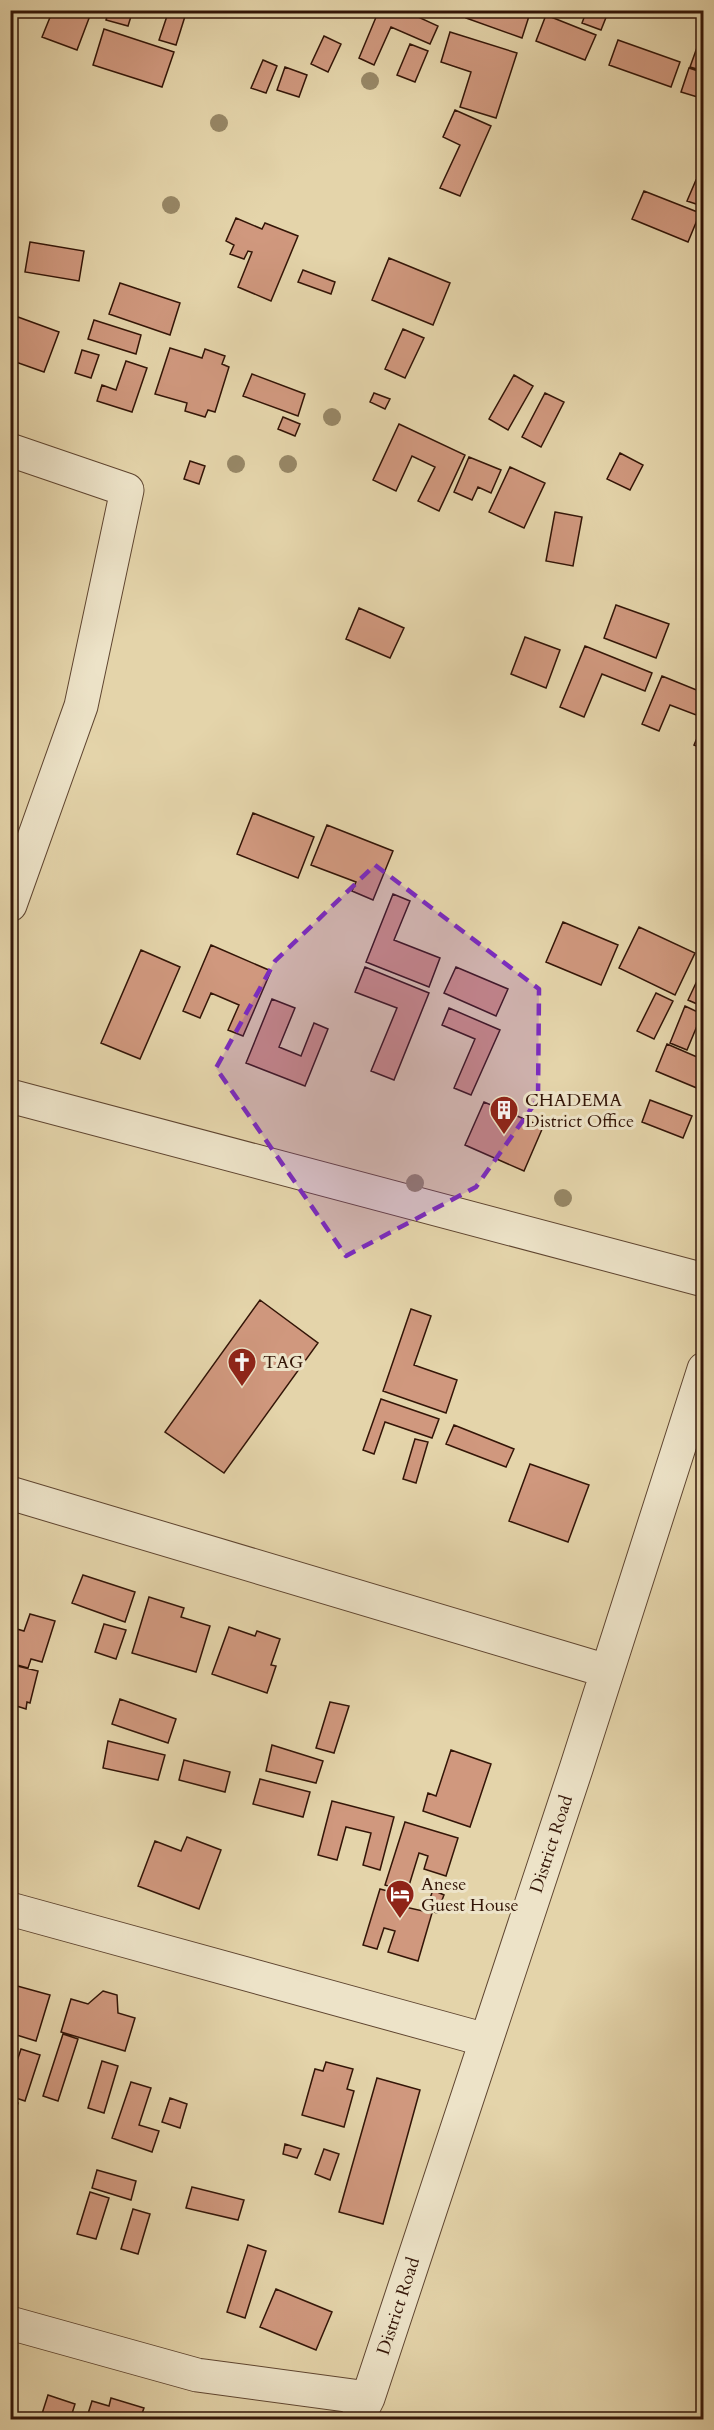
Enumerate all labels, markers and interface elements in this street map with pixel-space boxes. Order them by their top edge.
place label: CHADEMA District Office [525,1088,634,1134]
building icon: CHADEMA District Office [488,1094,520,1136]
church icon: TAG [226,1346,258,1388]
place label: TAG [263,1350,303,1375]
street label: District Road [524,1792,579,1896]
place label: Anese Guest House [421,1872,519,1918]
hotel icon: Anese Guest House [384,1878,416,1920]
street label: District Road [371,2254,426,2358]

